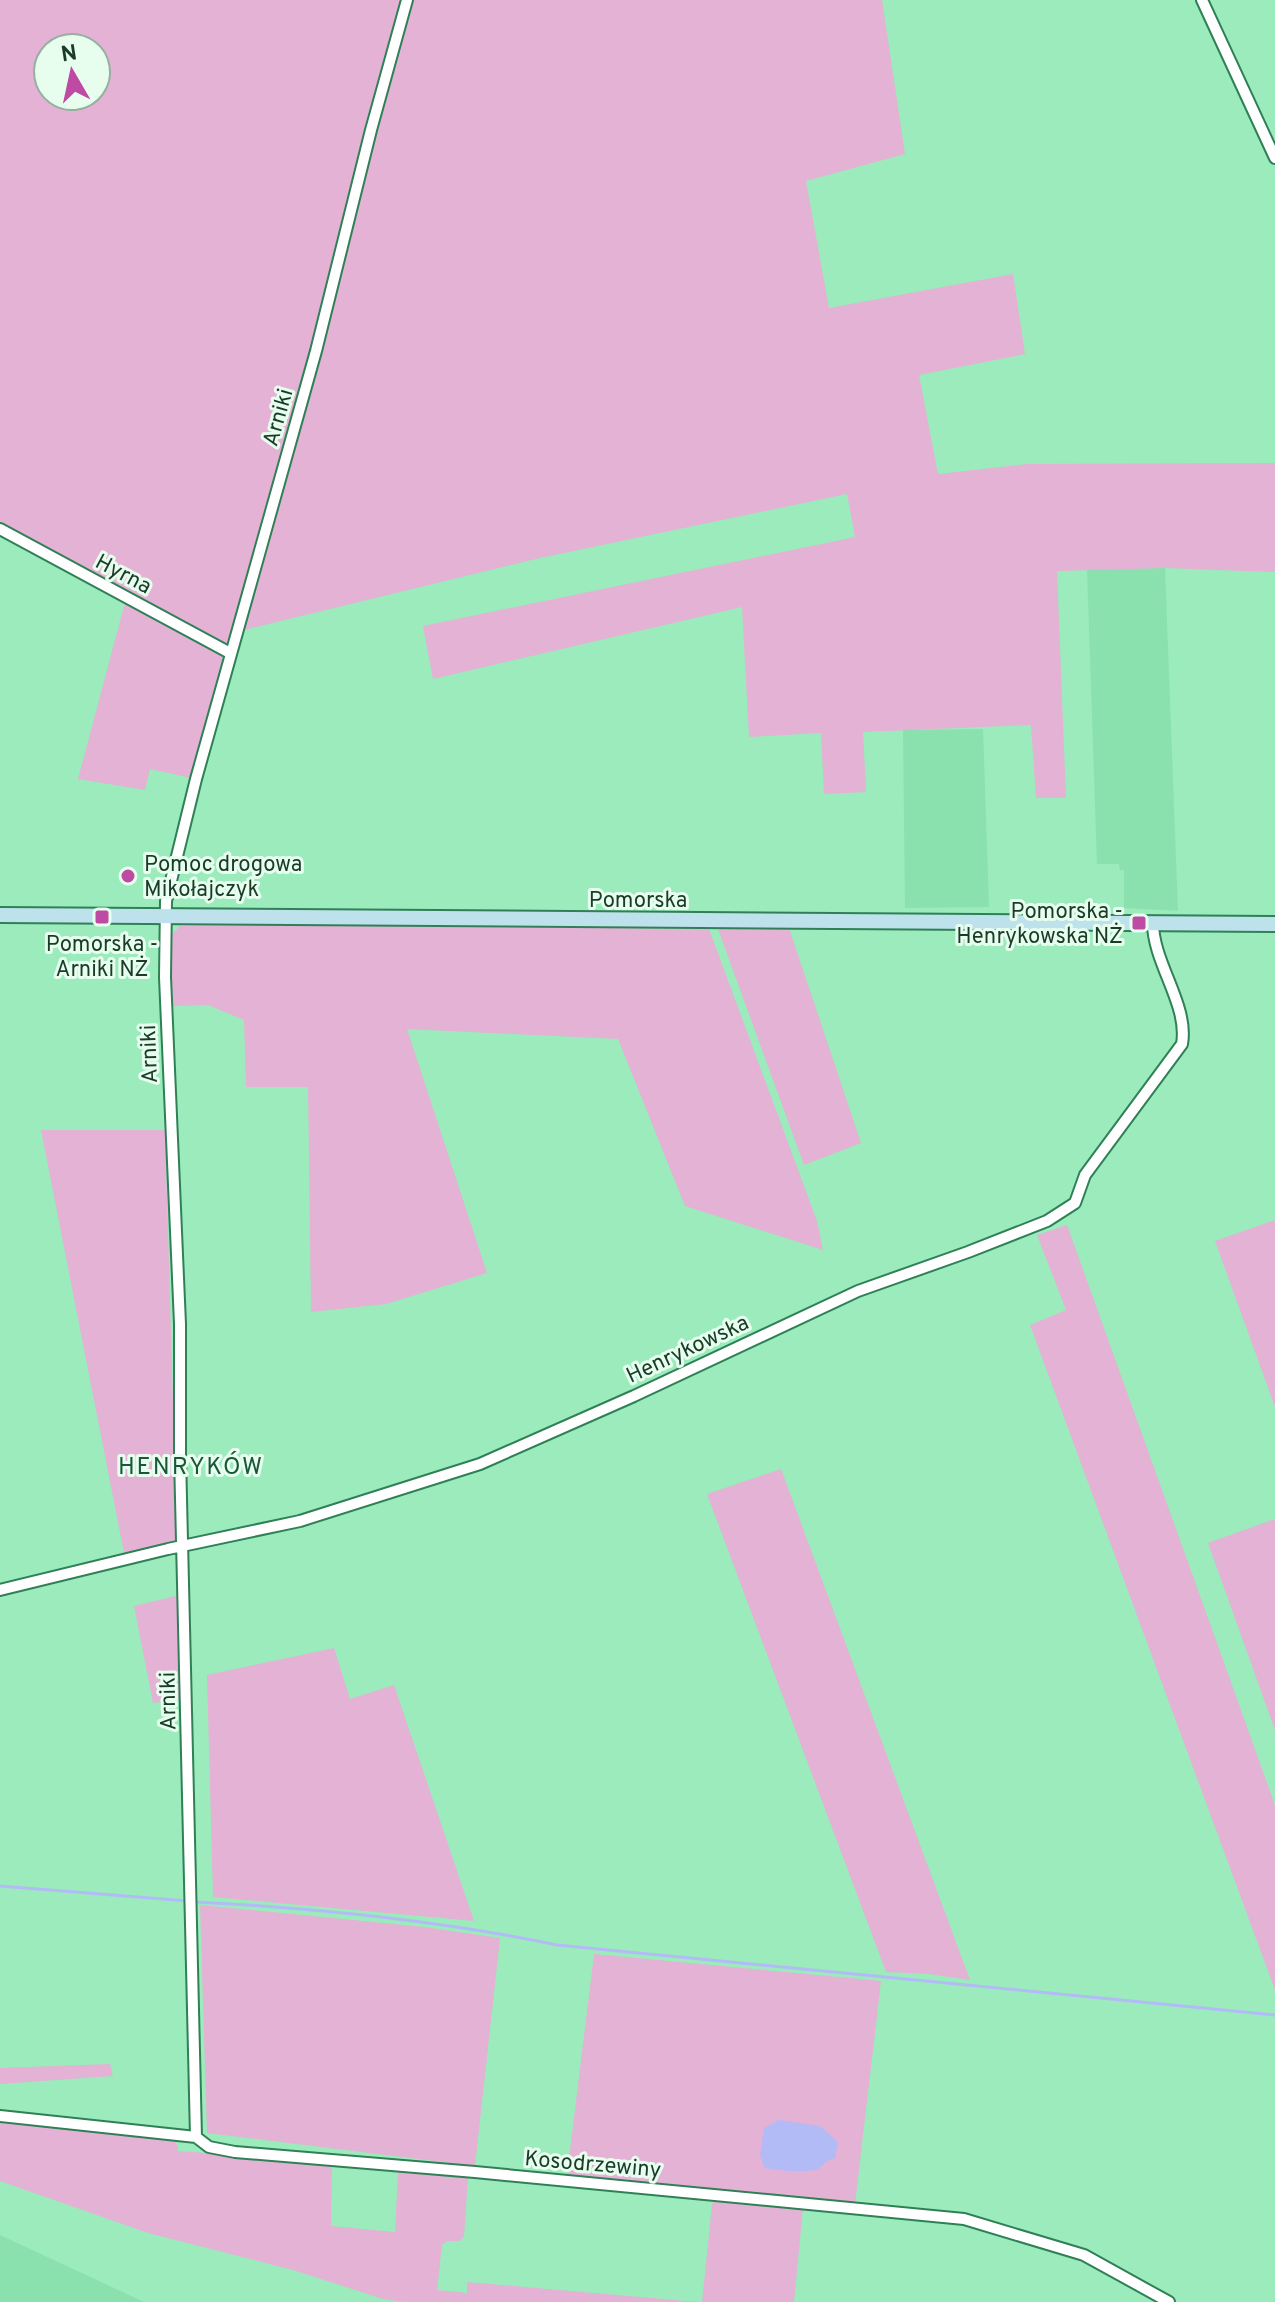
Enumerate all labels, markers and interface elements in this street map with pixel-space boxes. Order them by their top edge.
north arrow [32,32,112,112]
text: N [59,40,79,69]
street label: Arniki [258,386,300,450]
street label: Hyrna [90,549,156,601]
place label: Pomoc drogowa Mikołajczyk [144,852,302,904]
marker: Pomoc drogowa Mikołajczyk [119,867,137,885]
street label: Pomorska [589,888,687,915]
place label: Pomorska - Henrykowska NŻ [956,899,1123,951]
marker: Pomorska - Arniki NŻ [93,908,111,926]
marker: Pomorska - Henrykowska NŻ [1130,914,1148,932]
place label: Pomorska - Arniki NŻ [46,932,158,984]
street label: Arniki [136,1024,165,1084]
street label: Henrykowska [622,1310,754,1390]
district label: HENRYKÓW [118,1451,264,1483]
street label: Arniki [155,1671,184,1731]
street label: Kosodrzewiny [523,2146,662,2185]

